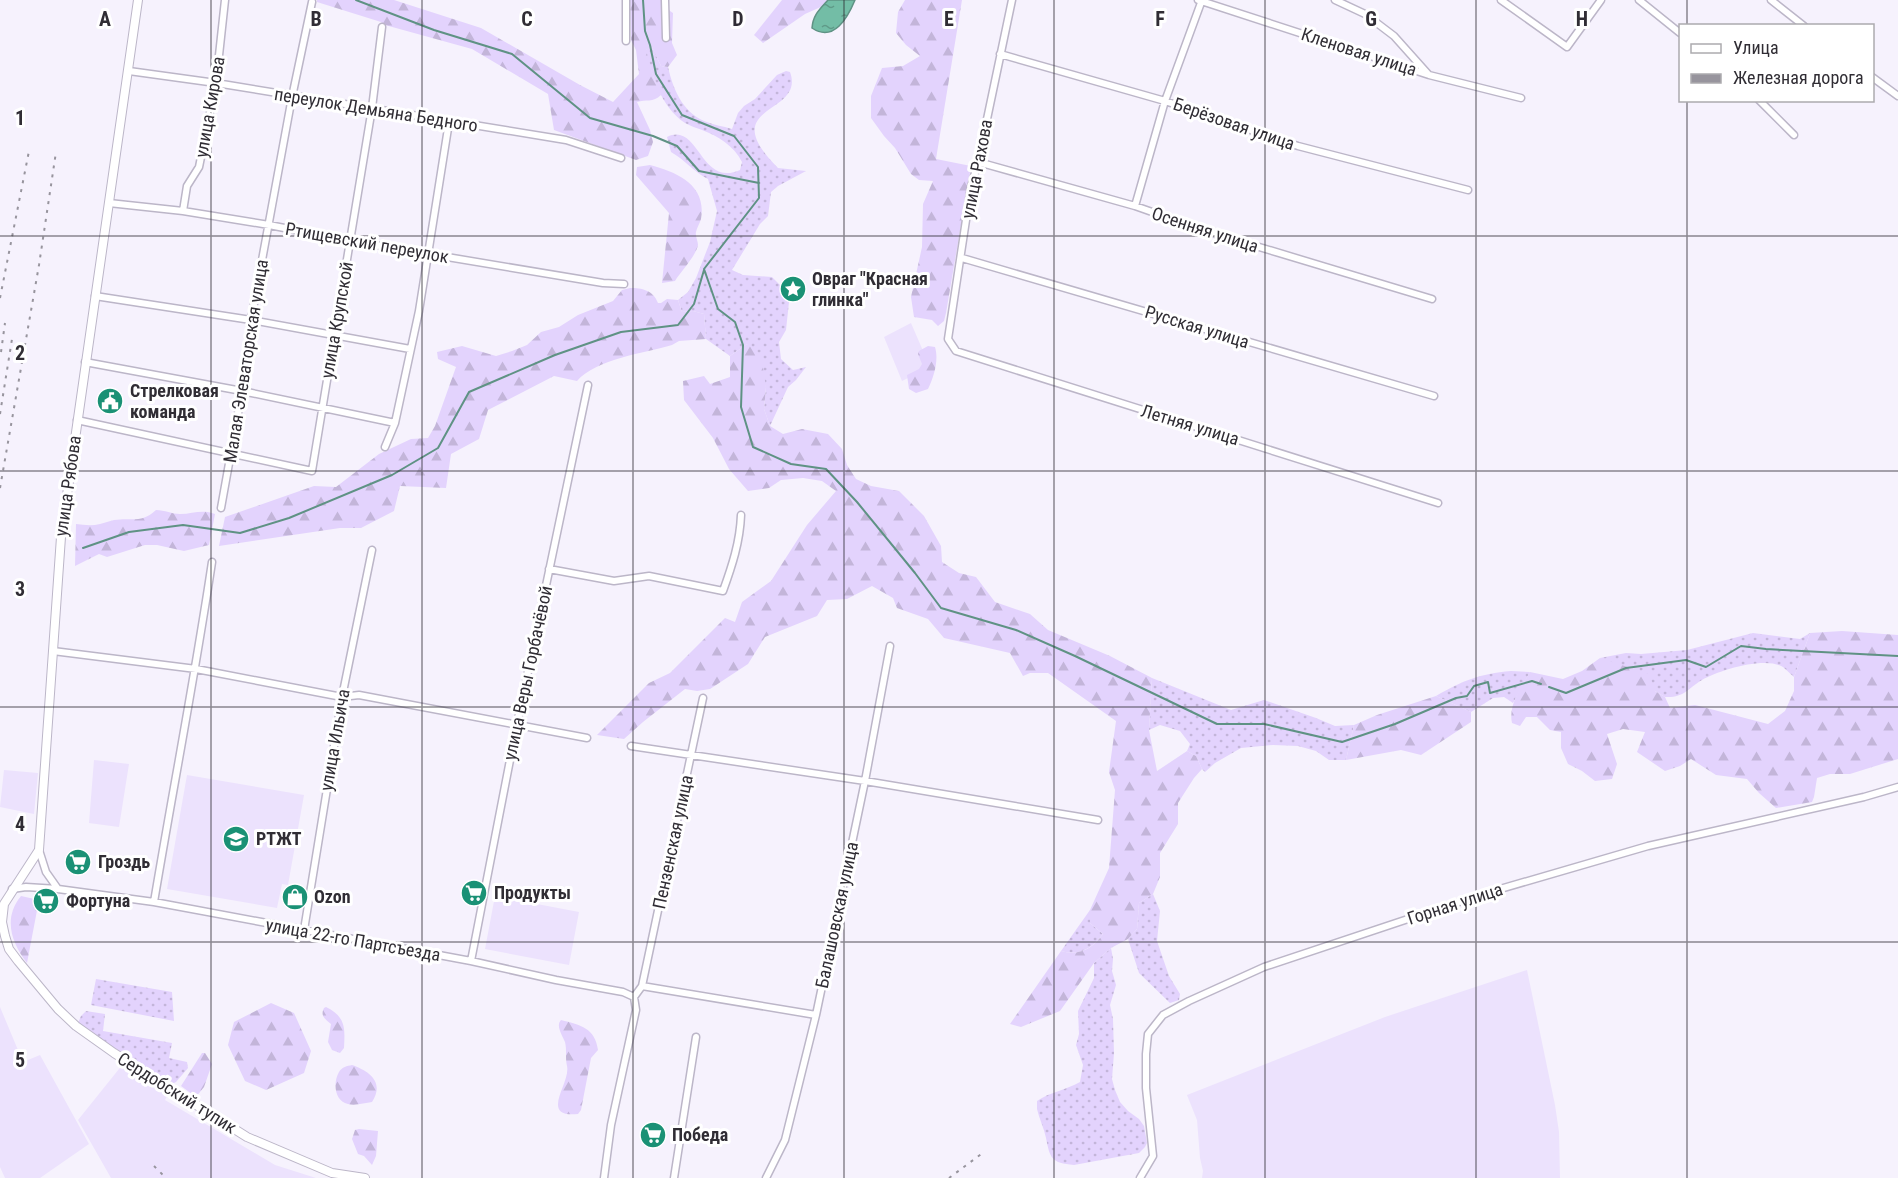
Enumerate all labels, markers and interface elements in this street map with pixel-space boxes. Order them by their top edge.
text: A [99,7,111,31]
text: B [310,7,322,31]
text: C [521,7,533,31]
text: D [732,7,744,31]
text: E [944,7,954,31]
text: F [1155,7,1165,31]
text: G [1365,7,1377,31]
text: H [1576,7,1588,31]
street label: Кленовая улица [1299,23,1419,80]
legend [1679,24,1874,102]
text: Улица [1733,37,1779,58]
street label: улица Кирова [190,55,229,159]
text: Железная дорога [1733,67,1864,88]
street label: переулок Демьяна Бедного [273,83,479,136]
street label: Берёзовая улица [1171,93,1298,154]
text: 1 [15,106,25,130]
street label: улица Рахова [957,118,996,220]
street label: Осенняя улица [1149,202,1261,257]
street label: Ртищевский переулок [284,218,451,267]
street label: Малая Элеваторская улица [219,258,272,464]
street label: улица Крупской [316,260,357,380]
place label: Овраг "Красная глинка" [812,268,928,310]
place icon: Овраг "Красная глинка" [778,274,808,304]
street label: Русская улица [1143,301,1252,352]
text: 2 [15,341,25,365]
place label: Стрелковая команда [130,380,219,422]
public building icon: Стрелковая команда [95,386,125,416]
street label: Летняя улица [1139,400,1242,449]
street label: улица Рябова [50,434,85,538]
text: 3 [15,577,25,601]
street label: улица Веры Горбачёвой [499,584,556,762]
street label: улица Ильича [315,687,354,793]
street label: Пензенская улица [648,773,697,911]
text: 4 [15,812,25,836]
school or university icon: РТЖТ [221,824,251,854]
place label: РТЖТ [256,828,302,849]
street label: Балашовская улица [811,840,862,990]
supermarket icon: Гроздь [63,847,93,877]
place label: Гроздь [98,851,150,872]
supermarket icon: Продукты [459,878,489,908]
street label: Горная улица [1404,878,1505,929]
shop icon: Ozon [280,882,310,912]
place label: Продукты [494,882,571,903]
supermarket icon: Фортуна [31,886,61,916]
place label: Ozon [314,886,351,907]
place label: Фортуна [66,890,130,911]
street label: улица 22-го Партсъезда [264,914,442,965]
text: 5 [15,1048,25,1072]
street label: Сердобский тупик [114,1048,241,1138]
supermarket icon: Победа [638,1120,668,1150]
place label: Победа [672,1124,728,1145]

